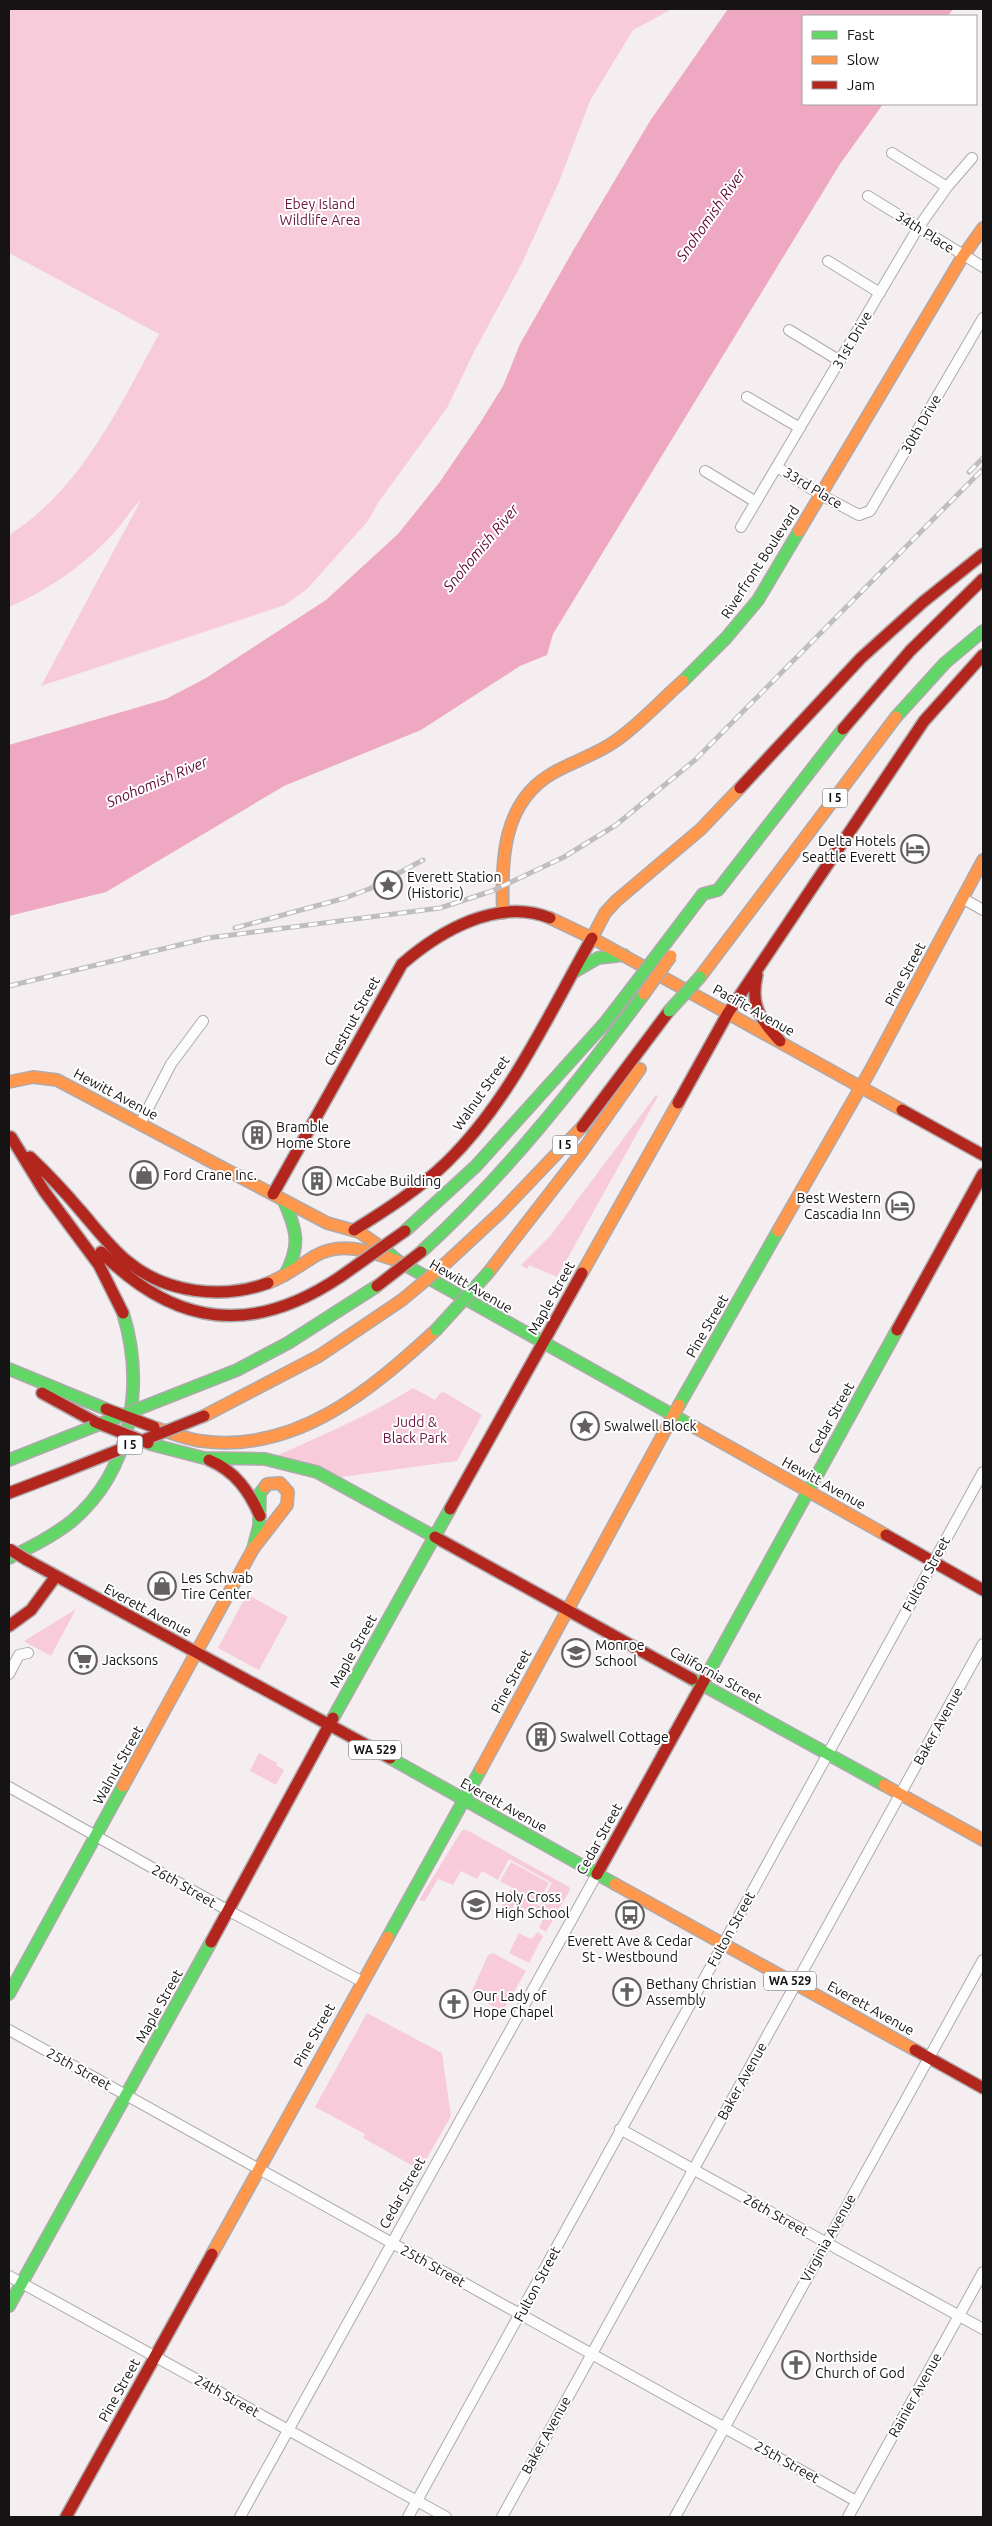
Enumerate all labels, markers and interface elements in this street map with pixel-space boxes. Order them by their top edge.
legend [802,15,977,105]
text: Fast [847,26,875,43]
text: Slow [847,51,880,68]
text: Jam [847,76,875,93]
water label: Snohomish River [672,164,749,265]
park label: Ebey Island Wildlife Area [279,196,361,228]
street label: 34th Place [893,208,957,256]
street label: 31st Drive [829,308,875,372]
street label: 30th Drive [898,392,944,456]
street label: 33rd Place [781,464,845,512]
water label: Snohomish River [439,500,523,595]
street label: Riverfront Boulevard [717,503,803,621]
water label: Snohomish River [103,752,211,811]
road number: I 5 [822,788,848,808]
place label: Delta Hotels Seattle Everett [802,833,896,865]
hotel icon: Delta Hotels Seattle Everett [900,834,930,864]
place label: Everett Station (Historic) [407,869,502,901]
place icon: Everett Station (Historic) [373,870,403,900]
street label: Pine Street [882,939,929,1009]
street label: Chestnut Street [321,973,383,1068]
street label: Pacific Avenue [710,981,798,1039]
street label: Walnut Street [449,1052,513,1133]
street label: Hewitt Avenue [71,1065,161,1123]
place label: Bramble Home Store [276,1119,351,1151]
building icon: Bramble Home Store [242,1120,272,1150]
road number: I 5 [552,1136,578,1154]
shop icon: Ford Crane Inc. [129,1160,159,1190]
building icon: McCabe Building [302,1166,332,1196]
place label: Ford Crane Inc. [163,1167,257,1183]
place label: McCabe Building [336,1173,441,1189]
place label: Best Western Cascadia Inn [797,1190,881,1222]
hotel icon: Best Western Cascadia Inn [885,1191,915,1221]
street label: Hewitt Avenue [427,1256,515,1316]
street label: Maple Street [524,1258,578,1337]
street label: Pine Street [683,1291,732,1360]
street label: Cedar Street [805,1379,857,1457]
place icon: Swalwell Block [570,1411,600,1441]
park label: Judd & Black Park [383,1414,447,1446]
place label: Swalwell Block [604,1418,696,1434]
road number: I 5 [118,1436,142,1454]
street label: Hewitt Avenue [779,1453,869,1513]
street label: Fulton Street [899,1533,953,1614]
place label: Les Schwab Tire Center [181,1570,253,1602]
shop icon: Les Schwab Tire Center [147,1571,177,1601]
street label: Everett Avenue [102,1580,194,1640]
street label: Maple Street [326,1611,380,1690]
place label: Monroe School [595,1637,645,1669]
school or university icon: Monroe School [561,1638,591,1668]
street label: California Street [667,1643,765,1707]
supermarket icon: Jacksons [68,1645,98,1675]
street label: Pine Street [488,1646,535,1716]
place label: Jacksons [102,1652,158,1668]
street label: Baker Avenue [910,1684,966,1768]
building icon: Swalwell Cottage [526,1722,556,1752]
street label: Walnut Street [90,1723,146,1807]
place label: Swalwell Cottage [560,1729,669,1745]
road number: WA 529 [349,1740,401,1760]
street label: Everett Avenue [458,1775,550,1835]
street label: Cedar Street [573,1800,625,1878]
street label: 26th Street [149,1861,219,1911]
street label: Fulton Street [704,1888,758,1969]
place label: Holy Cross High School [495,1889,570,1921]
school or university icon: Holy Cross High School [461,1890,491,1920]
bus stop icon: Everett Ave & Cedar St - Westbound [615,1900,645,1930]
place label: Everett Ave & Cedar St - Westbound [567,1933,693,1965]
street label: Maple Street [132,1966,186,2045]
road number: WA 529 [764,1972,816,1990]
place label: Bethany Christian Assembly [646,1976,757,2008]
church icon: Bethany Christian Assembly [612,1977,642,2007]
street label: Everett Avenue [825,1978,917,2038]
place label: Our Lady of Hope Chapel [473,1988,554,2020]
church icon: Our Lady of Hope Chapel [439,1989,469,2019]
street label: Pine Street [290,2000,338,2069]
street label: Baker Avenue [714,2039,770,2123]
street label: 25th Street [44,2045,115,2094]
street label: Cedar Street [376,2154,428,2232]
street label: 26th Street [741,2191,812,2240]
street label: Virginia Avenue [797,2191,859,2285]
street label: 25th Street [398,2242,469,2291]
street label: Fulton Street [511,2243,564,2324]
place label: Northside Church of God [815,2349,905,2381]
church icon: Northside Church of God [781,2350,811,2380]
street label: Rainier Avenue [885,2350,945,2440]
street label: Pine Street [95,2355,143,2424]
street label: 24th Street [192,2372,263,2421]
street label: Baker Avenue [518,2393,574,2477]
street label: 25th Street [752,2438,823,2487]

